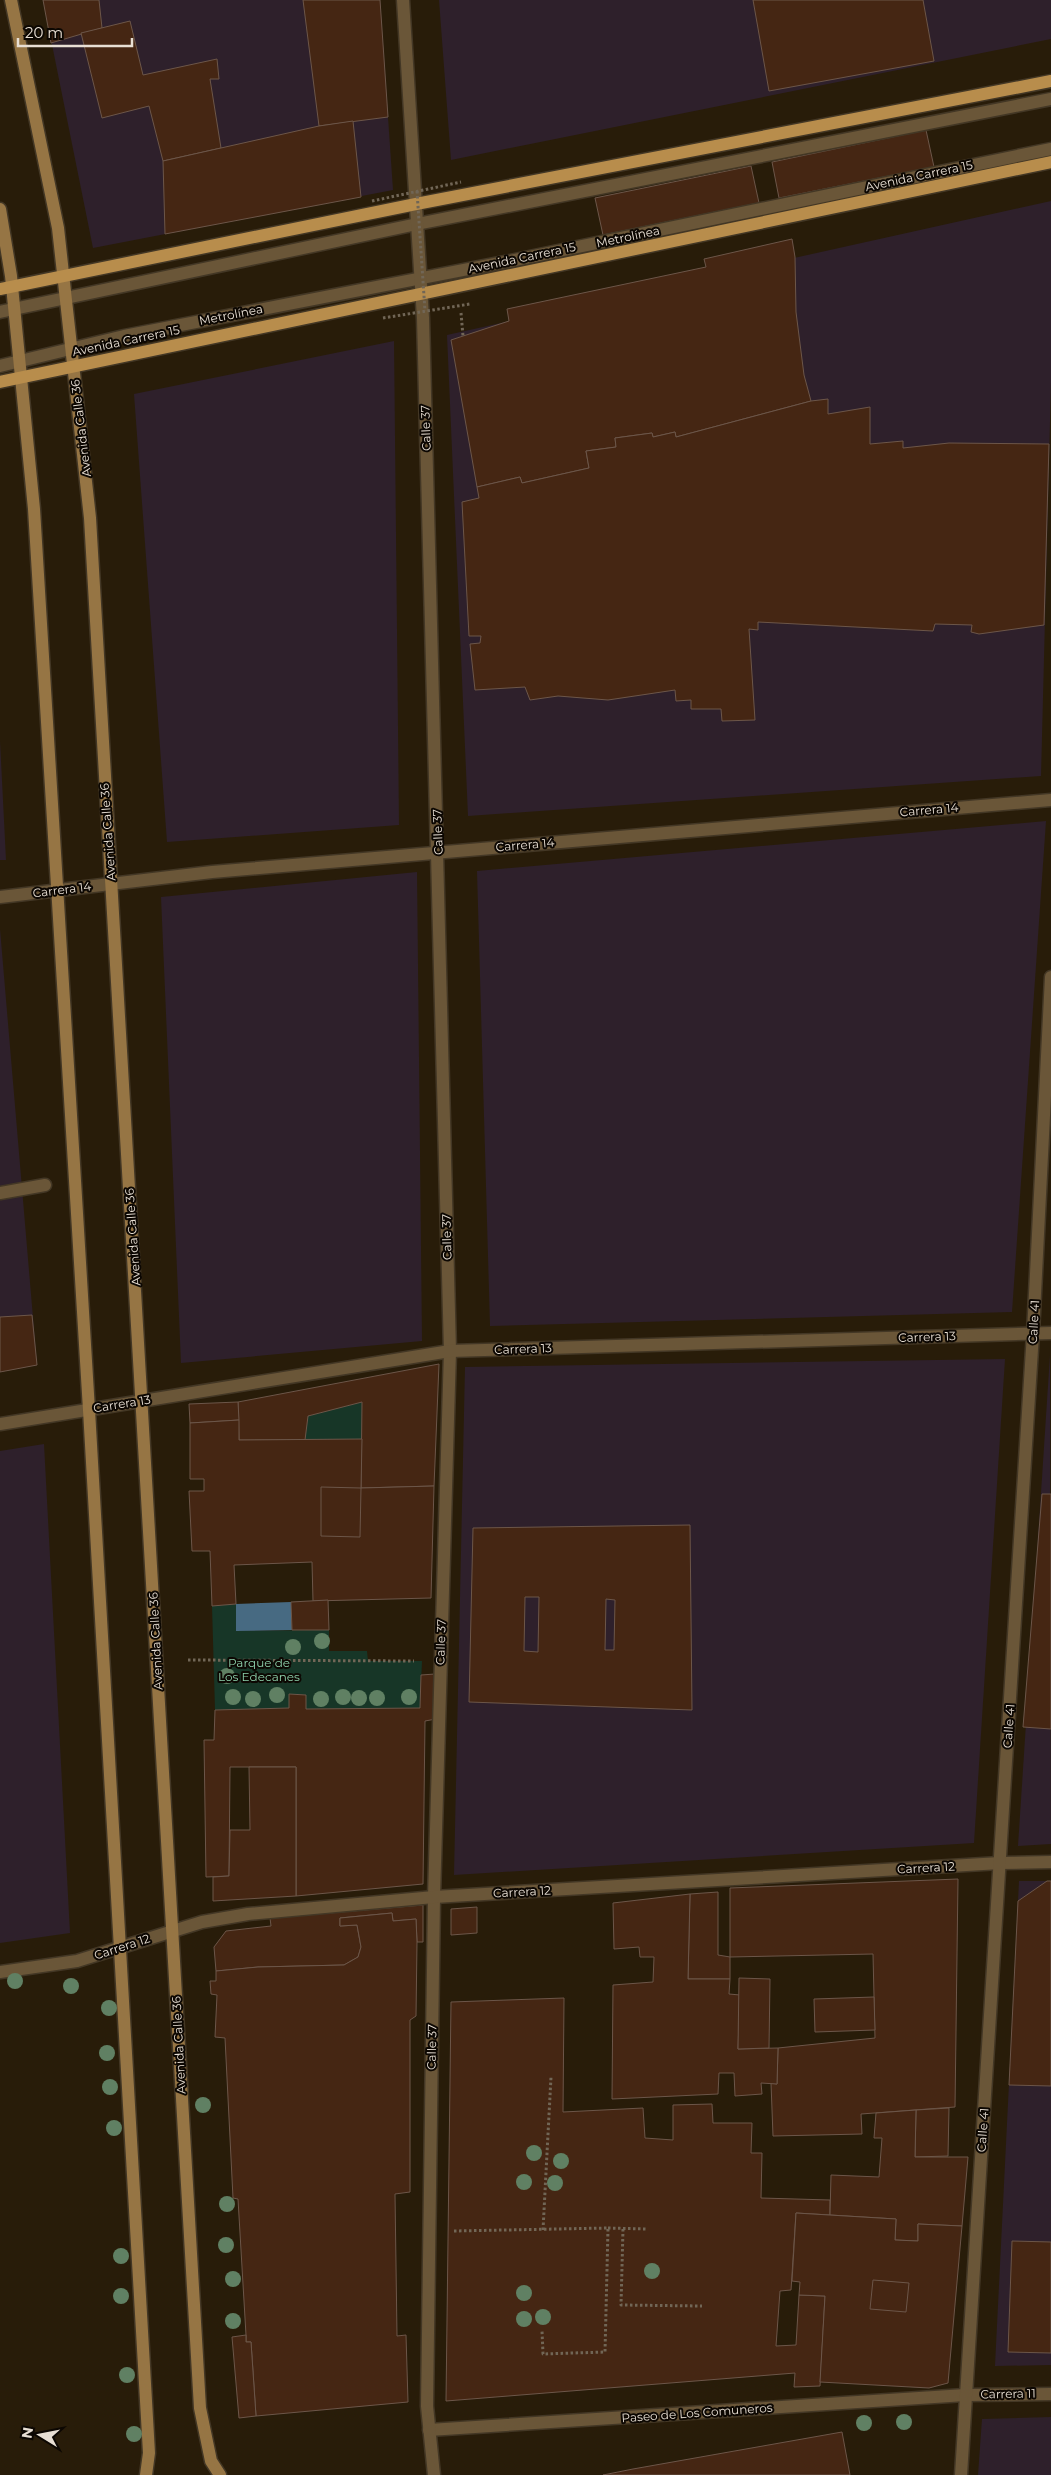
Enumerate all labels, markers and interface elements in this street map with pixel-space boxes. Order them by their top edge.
scale bar [18,15,131,47]
text: 20 m [25,23,63,42]
street label: Avenida Carrera 15 [864,157,974,194]
street label: Metrolínea [595,222,661,251]
street label: Avenida Carrera 15 [467,239,577,276]
street label: Metrolínea [198,301,264,328]
street label: Avenida Carrera 15 [71,322,181,359]
street label: Avenida Calle 36 [67,379,94,478]
street label: Calle 37 [417,405,434,451]
street label: Avenida Calle 36 [97,783,118,881]
street label: Carrera 14 [899,799,959,820]
street label: Calle 37 [429,809,446,855]
street label: Carrera 14 [495,834,555,855]
street label: Carrera 14 [32,878,92,901]
street label: Avenida Calle 36 [122,1188,143,1286]
street label: Calle 37 [439,1214,454,1260]
street label: Calle 41 [1025,1299,1042,1344]
street label: Carrera 13 [898,1328,956,1345]
street label: Carrera 13 [494,1340,552,1357]
street label: Carrera 13 [92,1392,152,1415]
street label: Avenida Calle 36 [145,1592,166,1690]
street label: Calle 37 [432,1619,449,1665]
park label: Parque de Los Edecanes [218,1655,300,1684]
street label: Calle 41 [999,1703,1018,1749]
street label: Carrera 12 [897,1858,955,1877]
street label: Carrera 12 [493,1882,551,1901]
street label: Carrera 12 [92,1930,152,1963]
street label: Avenida Calle 36 [168,1996,189,2094]
street label: Calle 37 [424,2024,439,2070]
street label: Calle 41 [973,2107,992,2153]
street label: Carrera 11 [980,2386,1036,2401]
street label: Paseo de Los Comuneros [621,2400,773,2425]
north arrow [15,2410,65,2460]
text: N [17,2426,37,2440]

